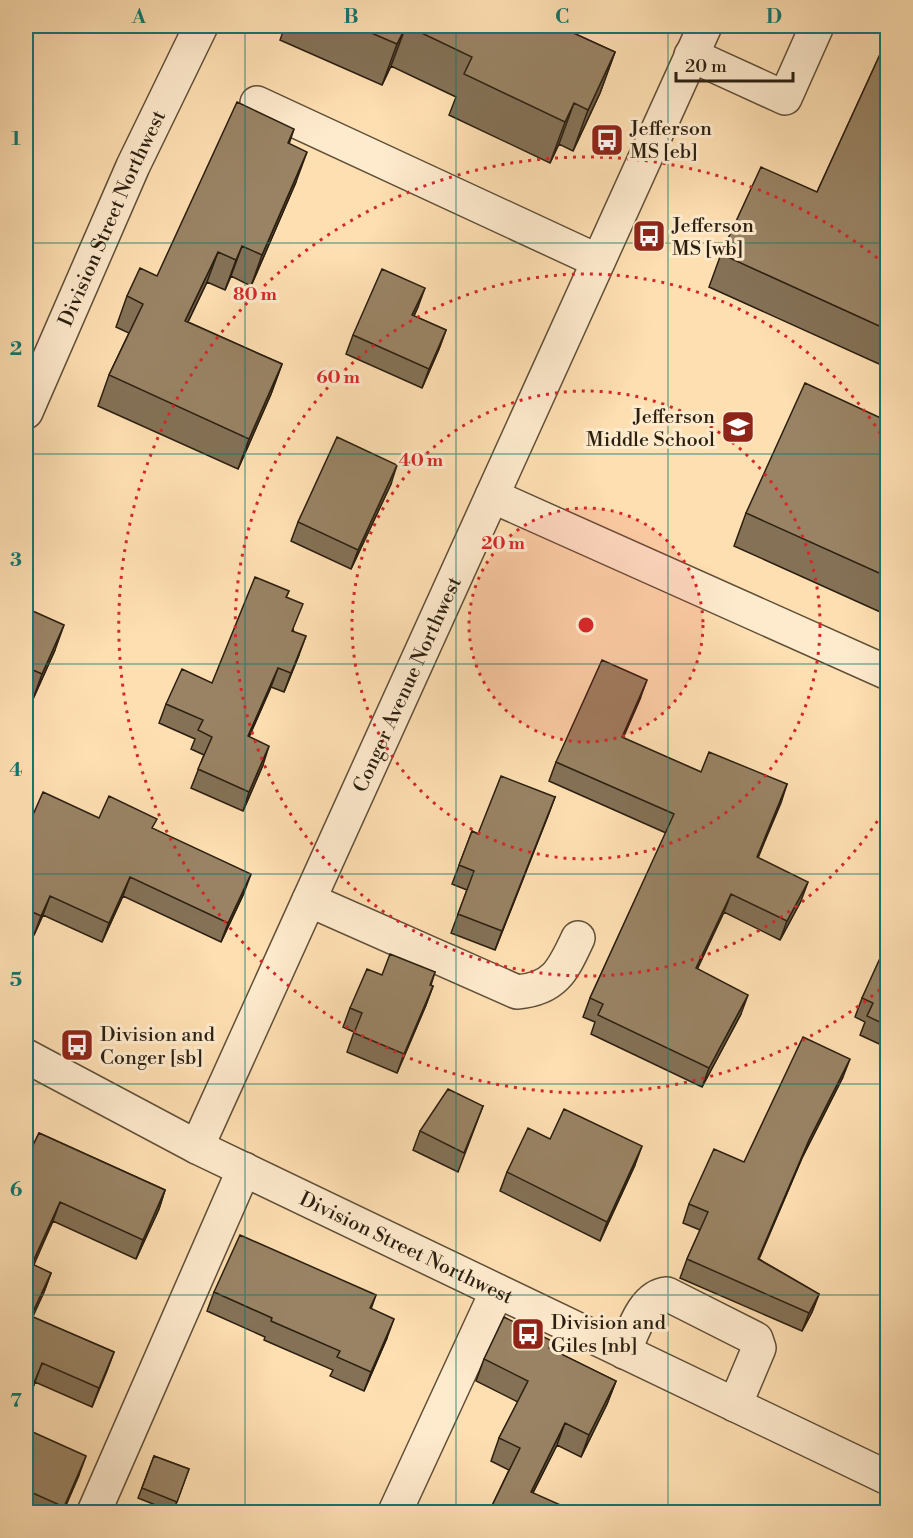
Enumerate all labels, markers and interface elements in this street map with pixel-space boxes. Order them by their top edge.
text: A [131,5,147,30]
text: B [343,5,359,30]
text: C [555,5,569,30]
text: D [766,5,782,30]
scale bar [676,45,793,83]
text: 20 m [685,55,727,78]
street label: Division Street Northwest [54,107,172,330]
place label: Jefferson MS [eb] [629,117,712,165]
bus stop icon: Jefferson MS [eb] [589,122,625,158]
text: 1 [11,127,21,152]
place label: Jefferson MS [wb] [671,214,754,262]
bus stop icon: Jefferson MS [wb] [631,218,667,254]
text: 80 m [233,283,278,306]
text: 2 [10,337,22,362]
text: 60 m [316,366,360,389]
place label: Jefferson Middle School [586,405,715,453]
school or university icon: Jefferson Middle School [720,409,756,445]
text: 40 m [399,449,444,472]
text: 20 m [481,532,525,555]
text: 3 [10,548,22,573]
street label: Conger Avenue Northwest [348,573,468,797]
centre of rings [576,615,596,635]
text: 4 [9,758,23,783]
text: 5 [10,968,22,993]
place label: Division and Conger [sb] [100,1023,215,1071]
bus stop icon: Division and Conger [sb] [59,1027,95,1063]
text: 6 [10,1178,23,1203]
street label: Division Street Northwest [295,1187,517,1311]
place label: Division and Giles [nb] [551,1311,666,1359]
bus stop icon: Division and Giles [nb] [510,1316,546,1352]
text: 7 [10,1389,22,1414]

